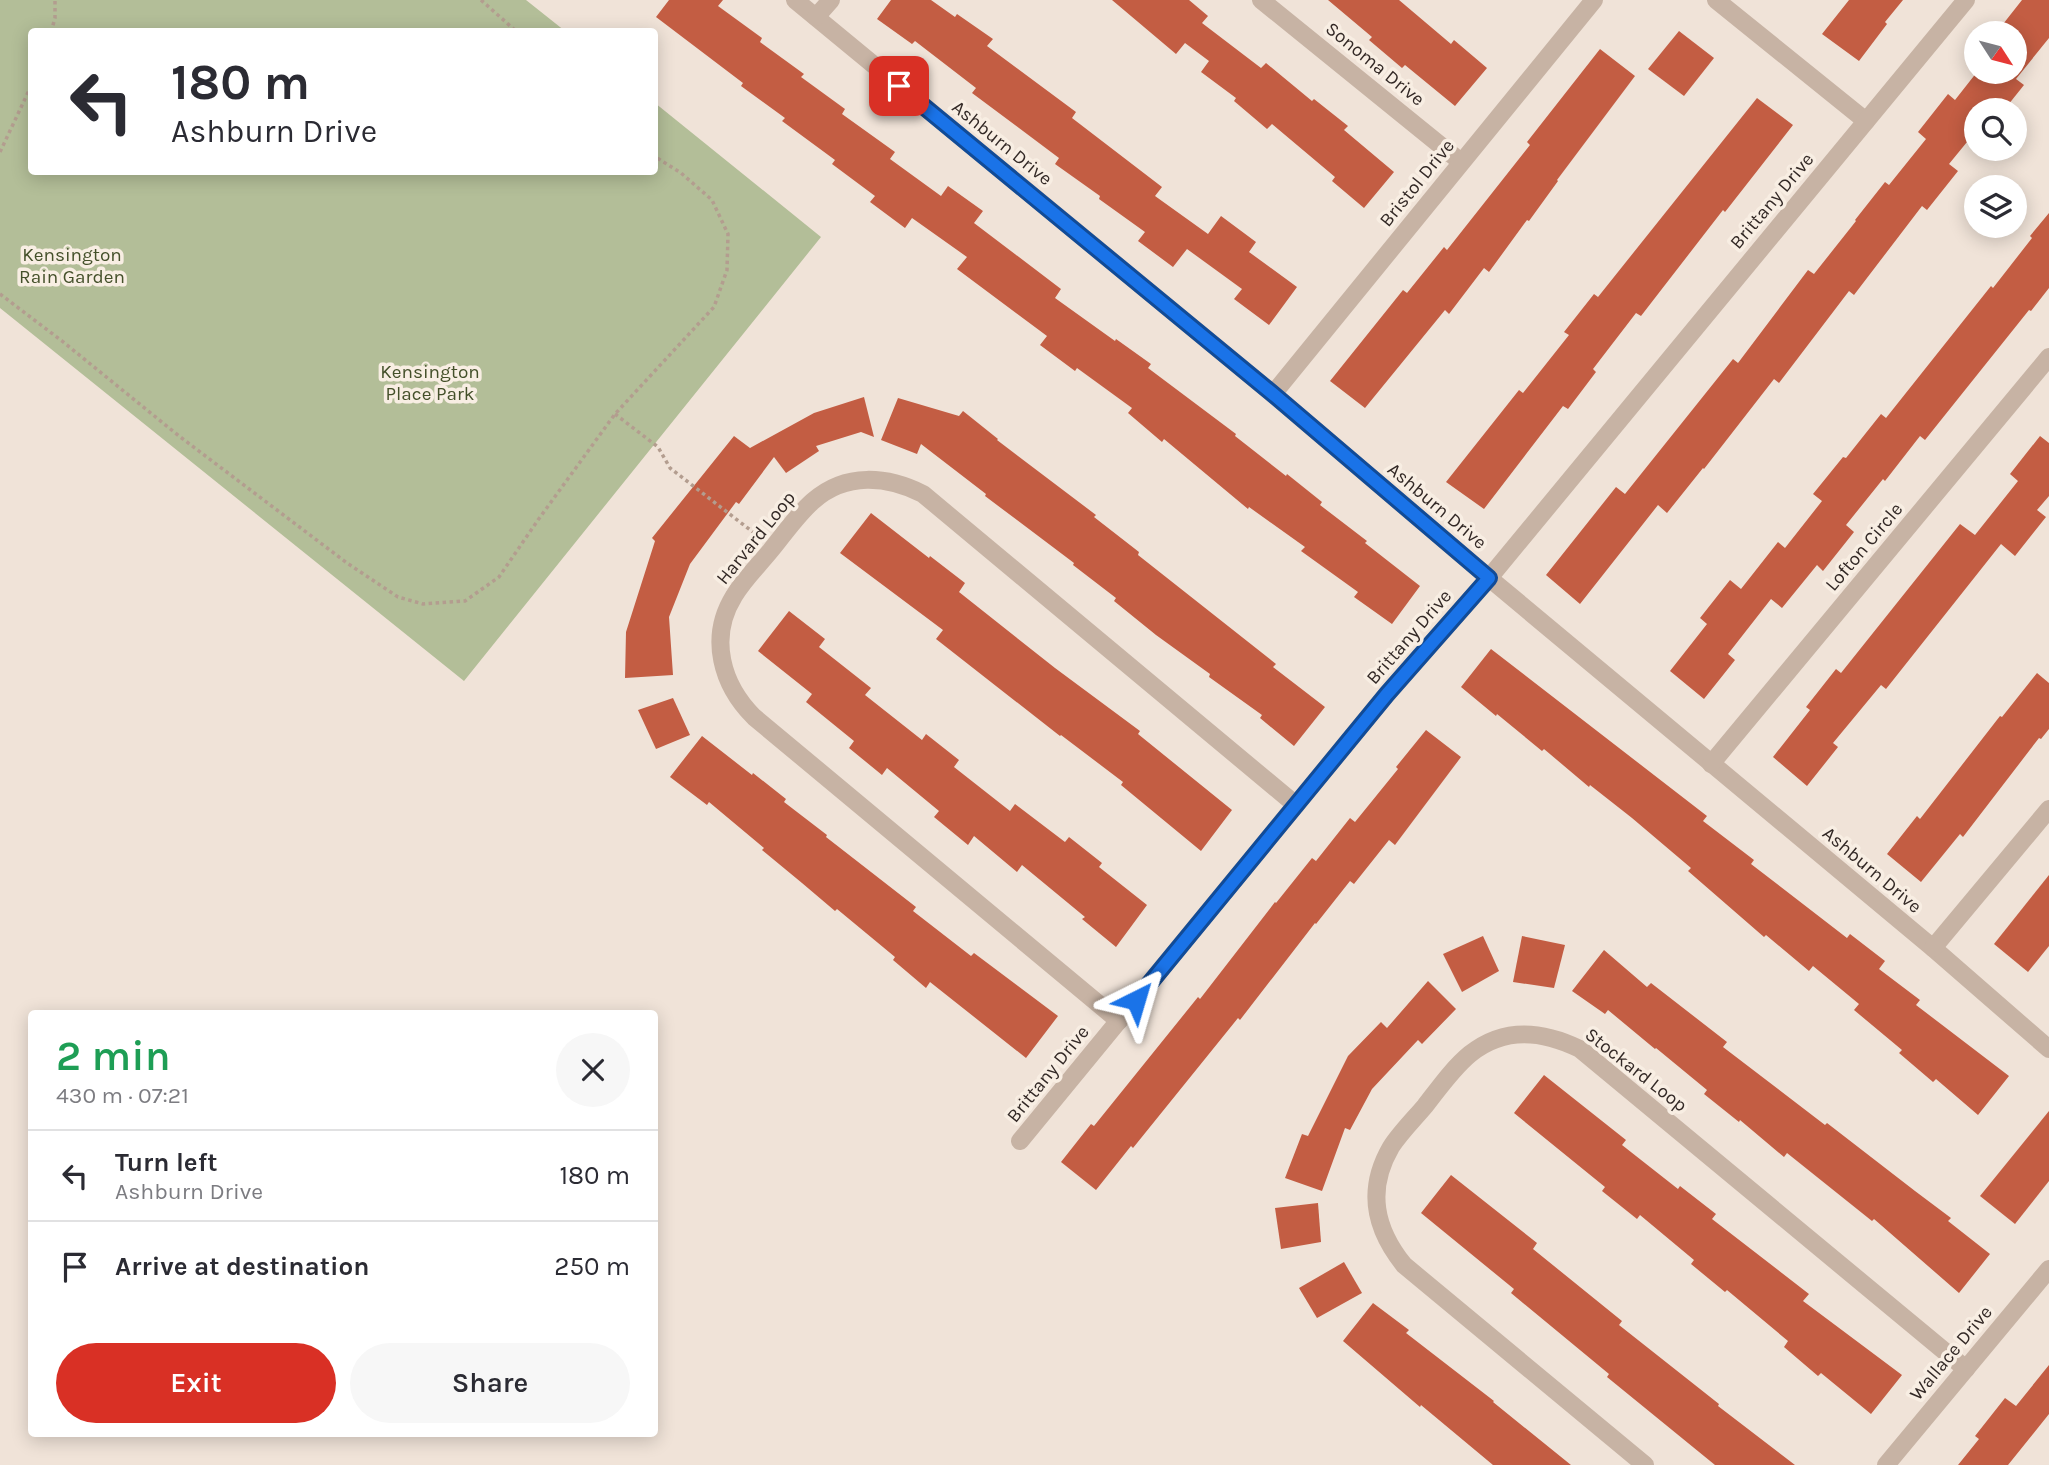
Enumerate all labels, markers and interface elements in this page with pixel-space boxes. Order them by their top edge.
street label: Sonoma Drive [1321,17,1429,111]
north arrow [1964,21,2026,84]
map controls [1964,21,2027,238]
text: 180 m [171,54,310,111]
icon: left [56,56,147,147]
pin [869,56,929,116]
icon: arrive [880,67,918,105]
street label: Ashburn Drive [948,96,1056,190]
button: search [1964,98,2027,161]
text: Ashburn Drive [171,113,377,150]
street label: Bristol Drive [1375,135,1459,231]
street label: Brittany Drive [1726,149,1818,253]
button: layers [1964,175,2027,238]
park label: Kensington Rain Garden [19,244,125,288]
park label: Kensington Place Park [380,361,480,405]
street label: Ashburn Drive [1383,458,1491,554]
street label: Harvard Loop [712,487,800,589]
street label: Lofton Circle [1821,498,1907,596]
street label: Brittany Drive [1362,585,1456,689]
street label: Ashburn Drive [1818,822,1926,918]
position arrow [1099,963,1173,1037]
street label: Brittany Drive [1002,1021,1094,1127]
street label: Stockard Loop [1581,1023,1691,1117]
text: 2 min [56,1031,171,1081]
button: close [556,1033,630,1107]
text: 430 m · 07:21 [56,1082,189,1109]
text: Turn left [115,1147,217,1178]
icon: left [56,1157,94,1195]
text: 180 m [560,1160,630,1191]
text: Ashburn Drive [115,1178,263,1205]
icon: arrive [56,1248,94,1286]
text: Arrive at destination [115,1251,369,1282]
text: 250 m [554,1251,630,1282]
street label: Wallace Drive [1905,1301,1997,1405]
button: Exit [56,1343,336,1423]
button: Share [350,1343,630,1423]

